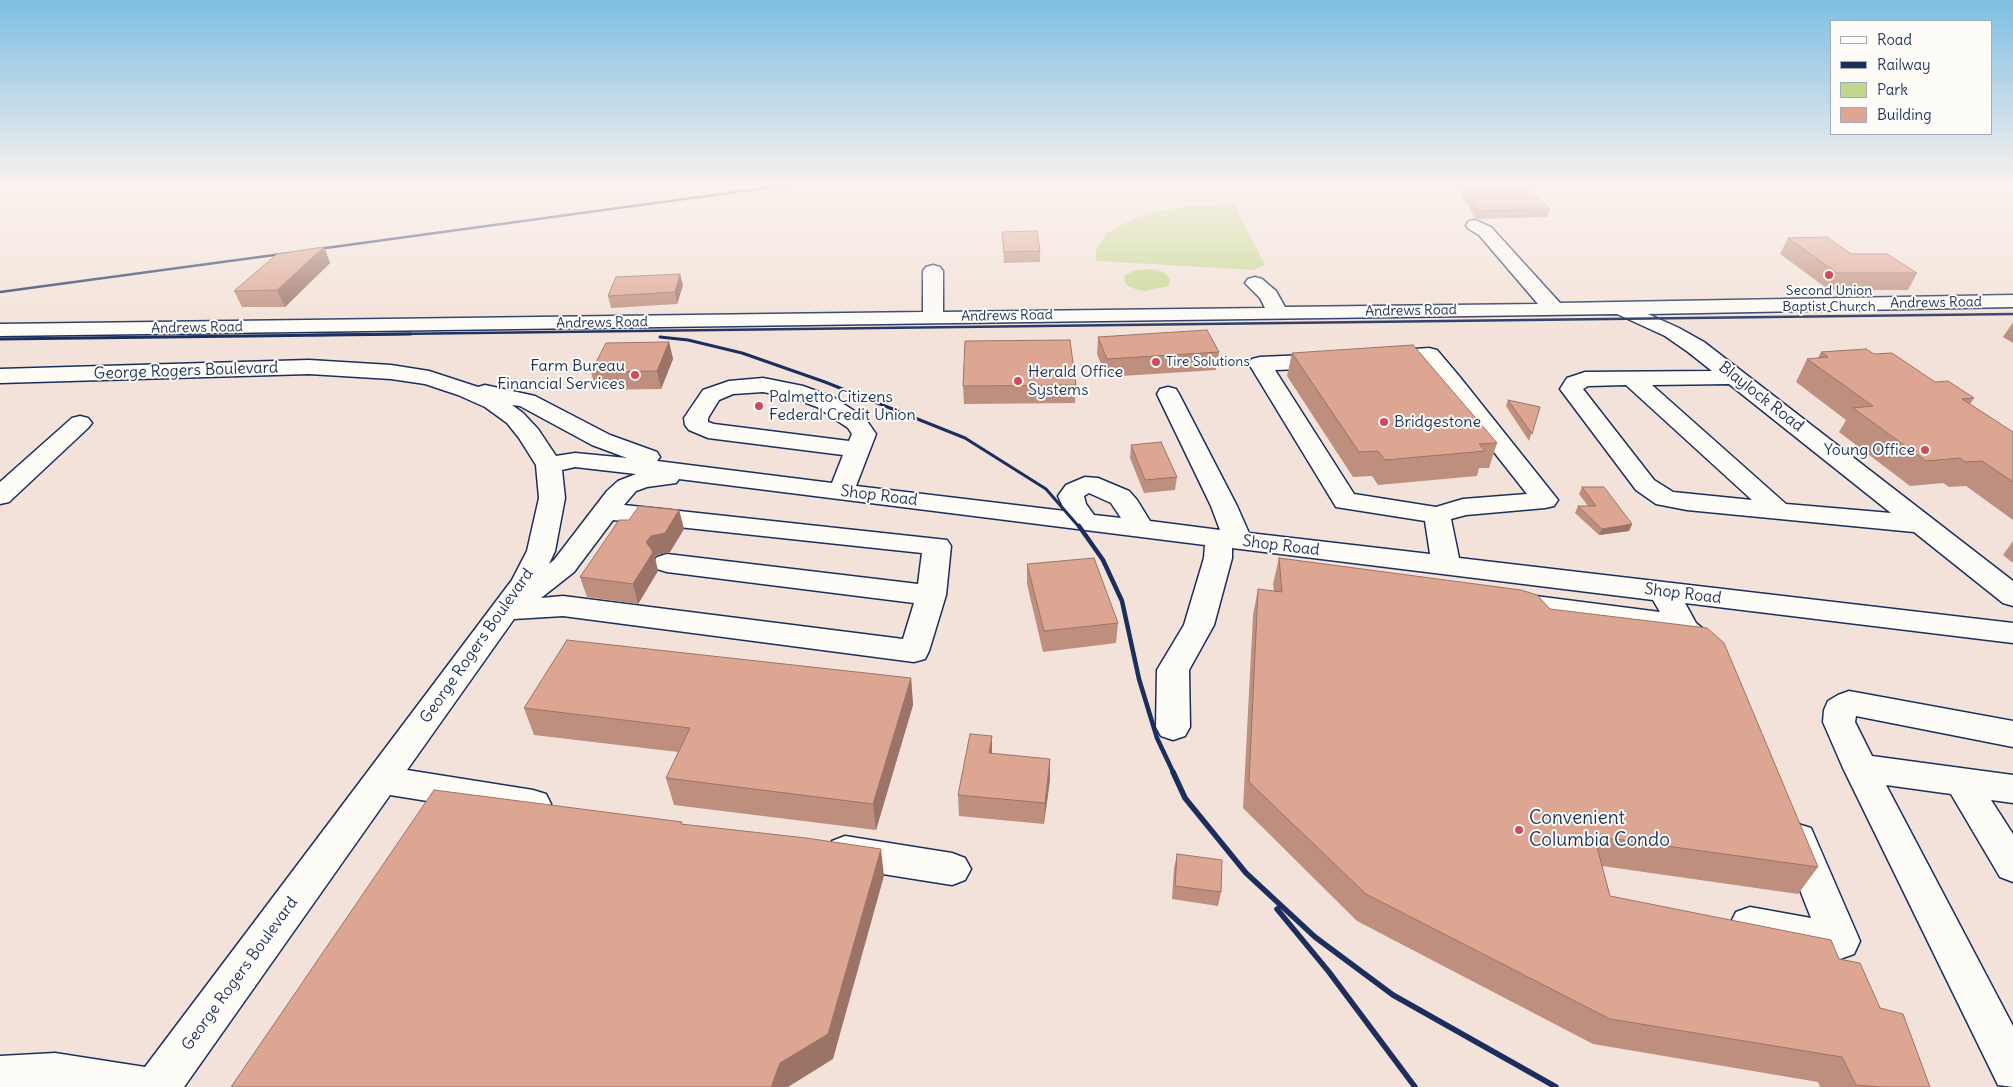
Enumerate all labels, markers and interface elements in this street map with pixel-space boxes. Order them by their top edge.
legend [1830,20,1993,135]
text: Road [1877,30,1912,49]
text: Railway [1877,55,1931,74]
text: Park [1877,80,1908,99]
text: Building [1877,105,1932,124]
marker: Second Union Baptist Church [1823,269,1835,281]
place label: Second Union Baptist Church [1782,283,1876,316]
street label: Andrews Road [1890,294,1982,312]
street label: Andrews Road [1365,302,1457,320]
street label: Andrews Road [961,307,1053,325]
street label: Andrews Road [556,314,648,332]
street label: Andrews Road [151,319,243,337]
place label: Tire Solutions [1166,354,1250,370]
place label: Farm Bureau Financial Services [497,356,625,394]
marker: Tire Solutions [1150,356,1162,368]
street label: George Rogers Boulevard [93,358,279,384]
street label: Blaylock Road [1715,358,1807,436]
place label: Herald Office Systems [1028,362,1123,400]
marker: Farm Bureau Financial Services [629,369,641,381]
marker: Herald Office Systems [1012,375,1024,387]
place label: Palmetto Citizens Federal Credit Union [769,387,916,425]
marker: Palmetto Citizens Federal Credit Union [753,400,765,412]
place label: Bridgestone [1394,412,1481,432]
marker: Bridgestone [1378,416,1390,428]
place label: Young Office [1824,440,1915,460]
marker: Young Office [1919,444,1931,456]
street label: Shop Road [839,482,919,510]
street label: Shop Road [1241,532,1321,560]
street label: George Rogers Boulevard [416,565,538,727]
street label: Shop Road [1643,580,1723,608]
place label: Convenient Columbia Condo [1529,808,1670,852]
marker: Convenient Columbia Condo [1513,824,1525,836]
street label: George Rogers Boulevard [178,894,302,1054]

